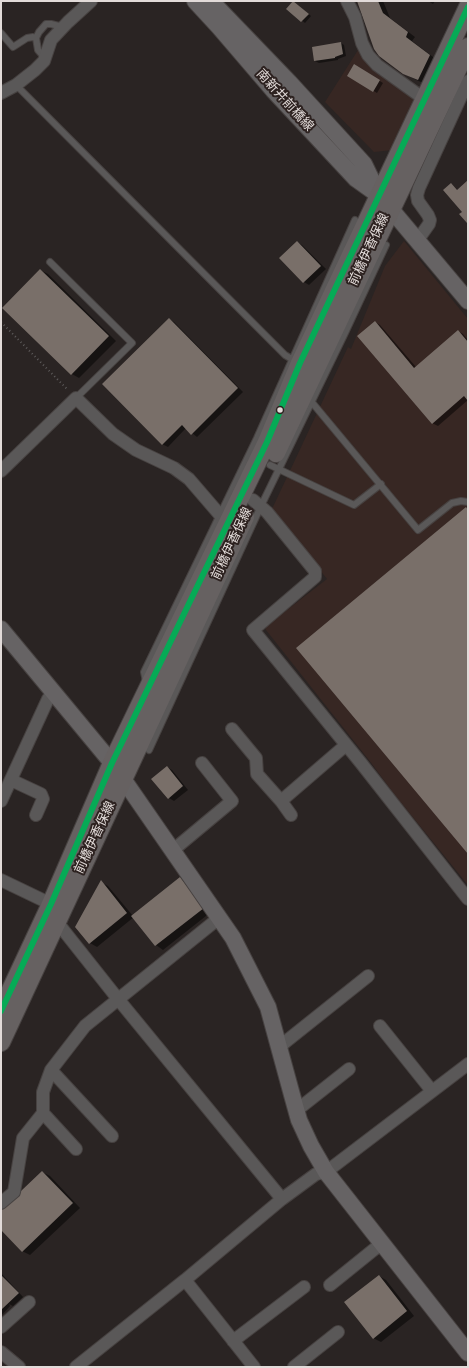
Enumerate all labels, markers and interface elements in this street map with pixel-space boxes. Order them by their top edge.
street label: 南新井前橋線 [252,67,316,135]
street label: 前橋伊香保線 [346,211,394,289]
unlabelled marker [275,405,285,415]
street label: 前橋伊香保線 [209,505,257,583]
street label: 前橋伊香保線 [72,799,120,877]

